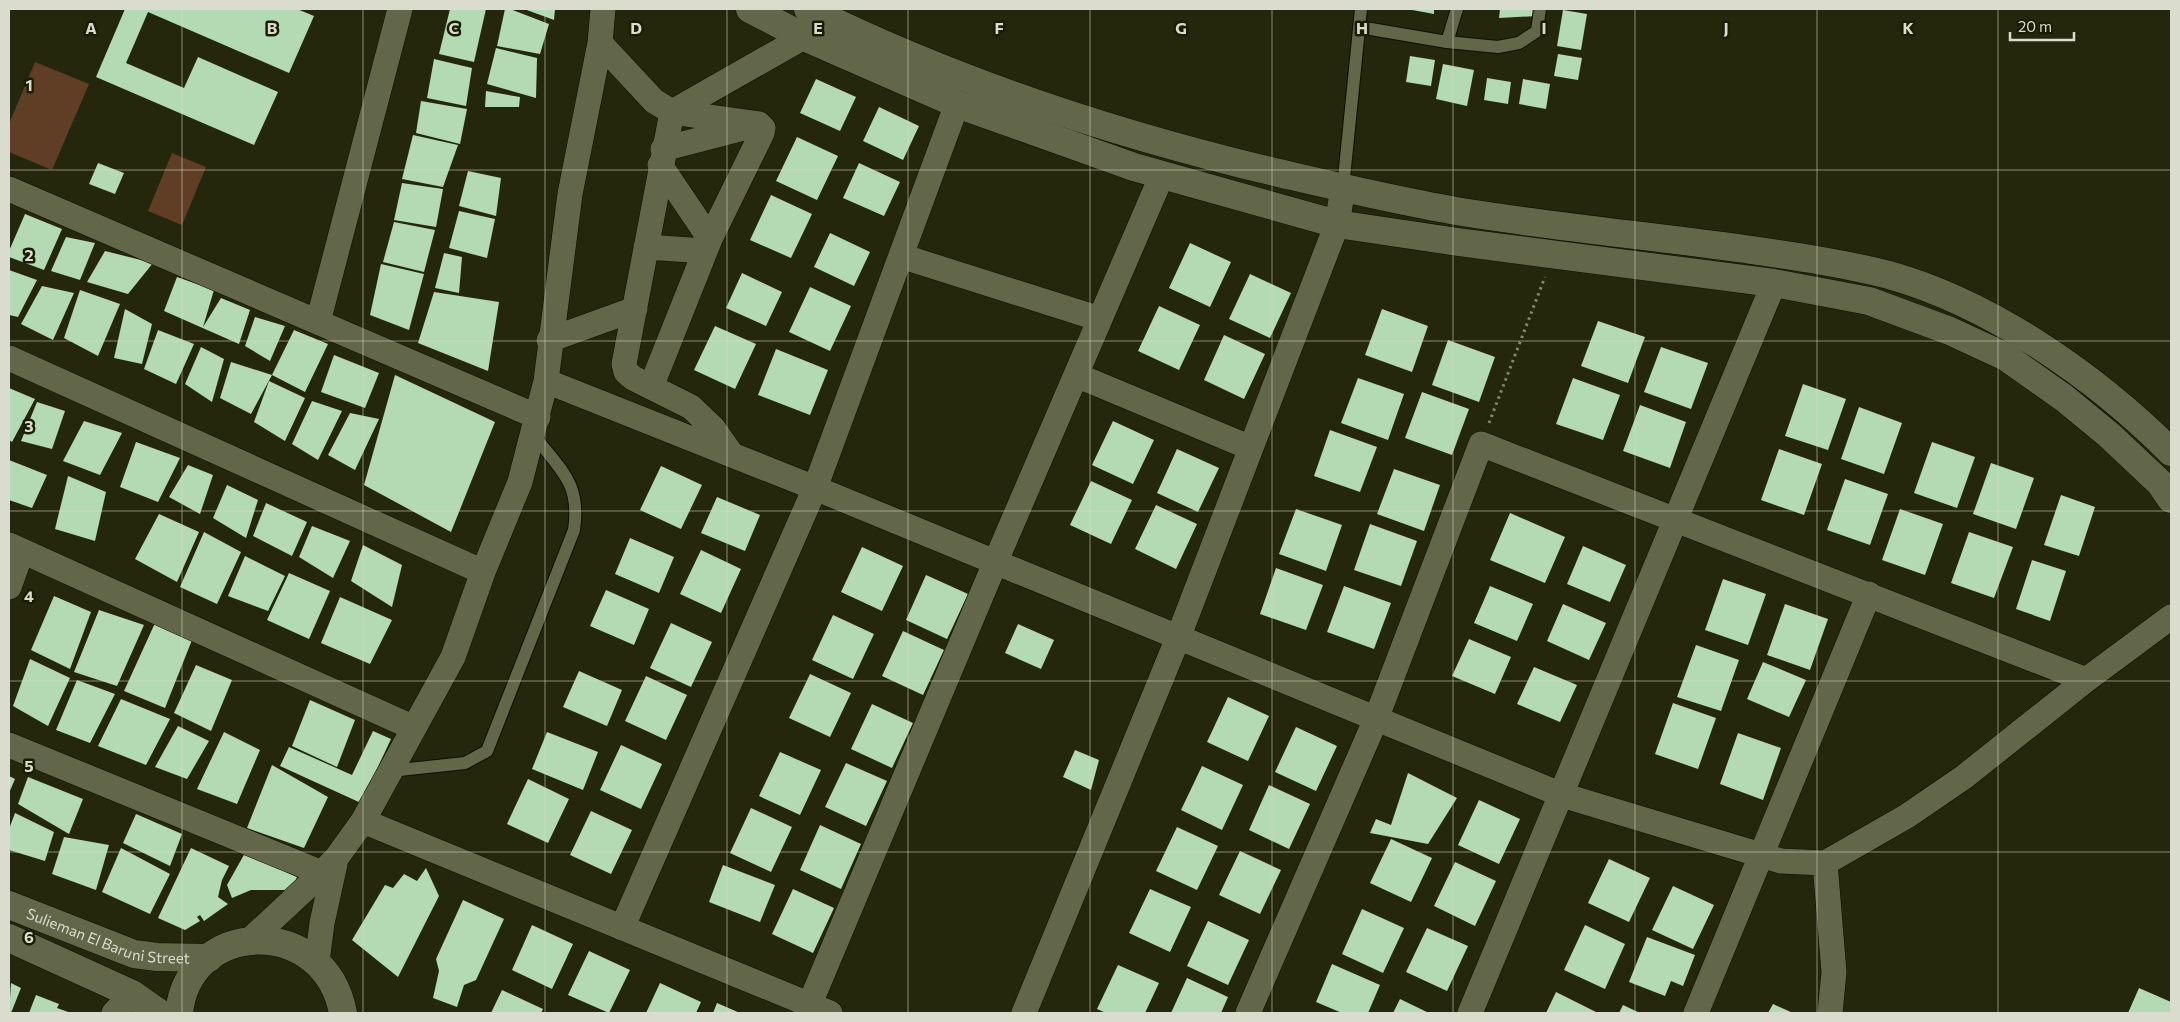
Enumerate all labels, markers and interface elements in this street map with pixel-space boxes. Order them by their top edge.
scale bar [2010,10,2074,42]
text: 20 m [2018,17,2052,35]
text: A [85,18,97,37]
text: B [267,18,278,37]
text: C [449,18,460,37]
text: D [630,18,642,37]
text: E [813,18,823,37]
text: F [994,18,1004,37]
text: G [1175,18,1187,37]
text: H [1356,18,1368,37]
text: I [1541,18,1547,37]
text: J [1723,18,1729,37]
text: K [1902,18,1914,37]
text: 1 [25,75,33,94]
text: 2 [24,245,34,264]
text: 3 [24,416,34,435]
text: 4 [24,586,34,605]
text: 5 [24,756,34,775]
street label: Sulieman El Baruni Street [24,904,190,967]
text: 6 [24,927,34,946]

